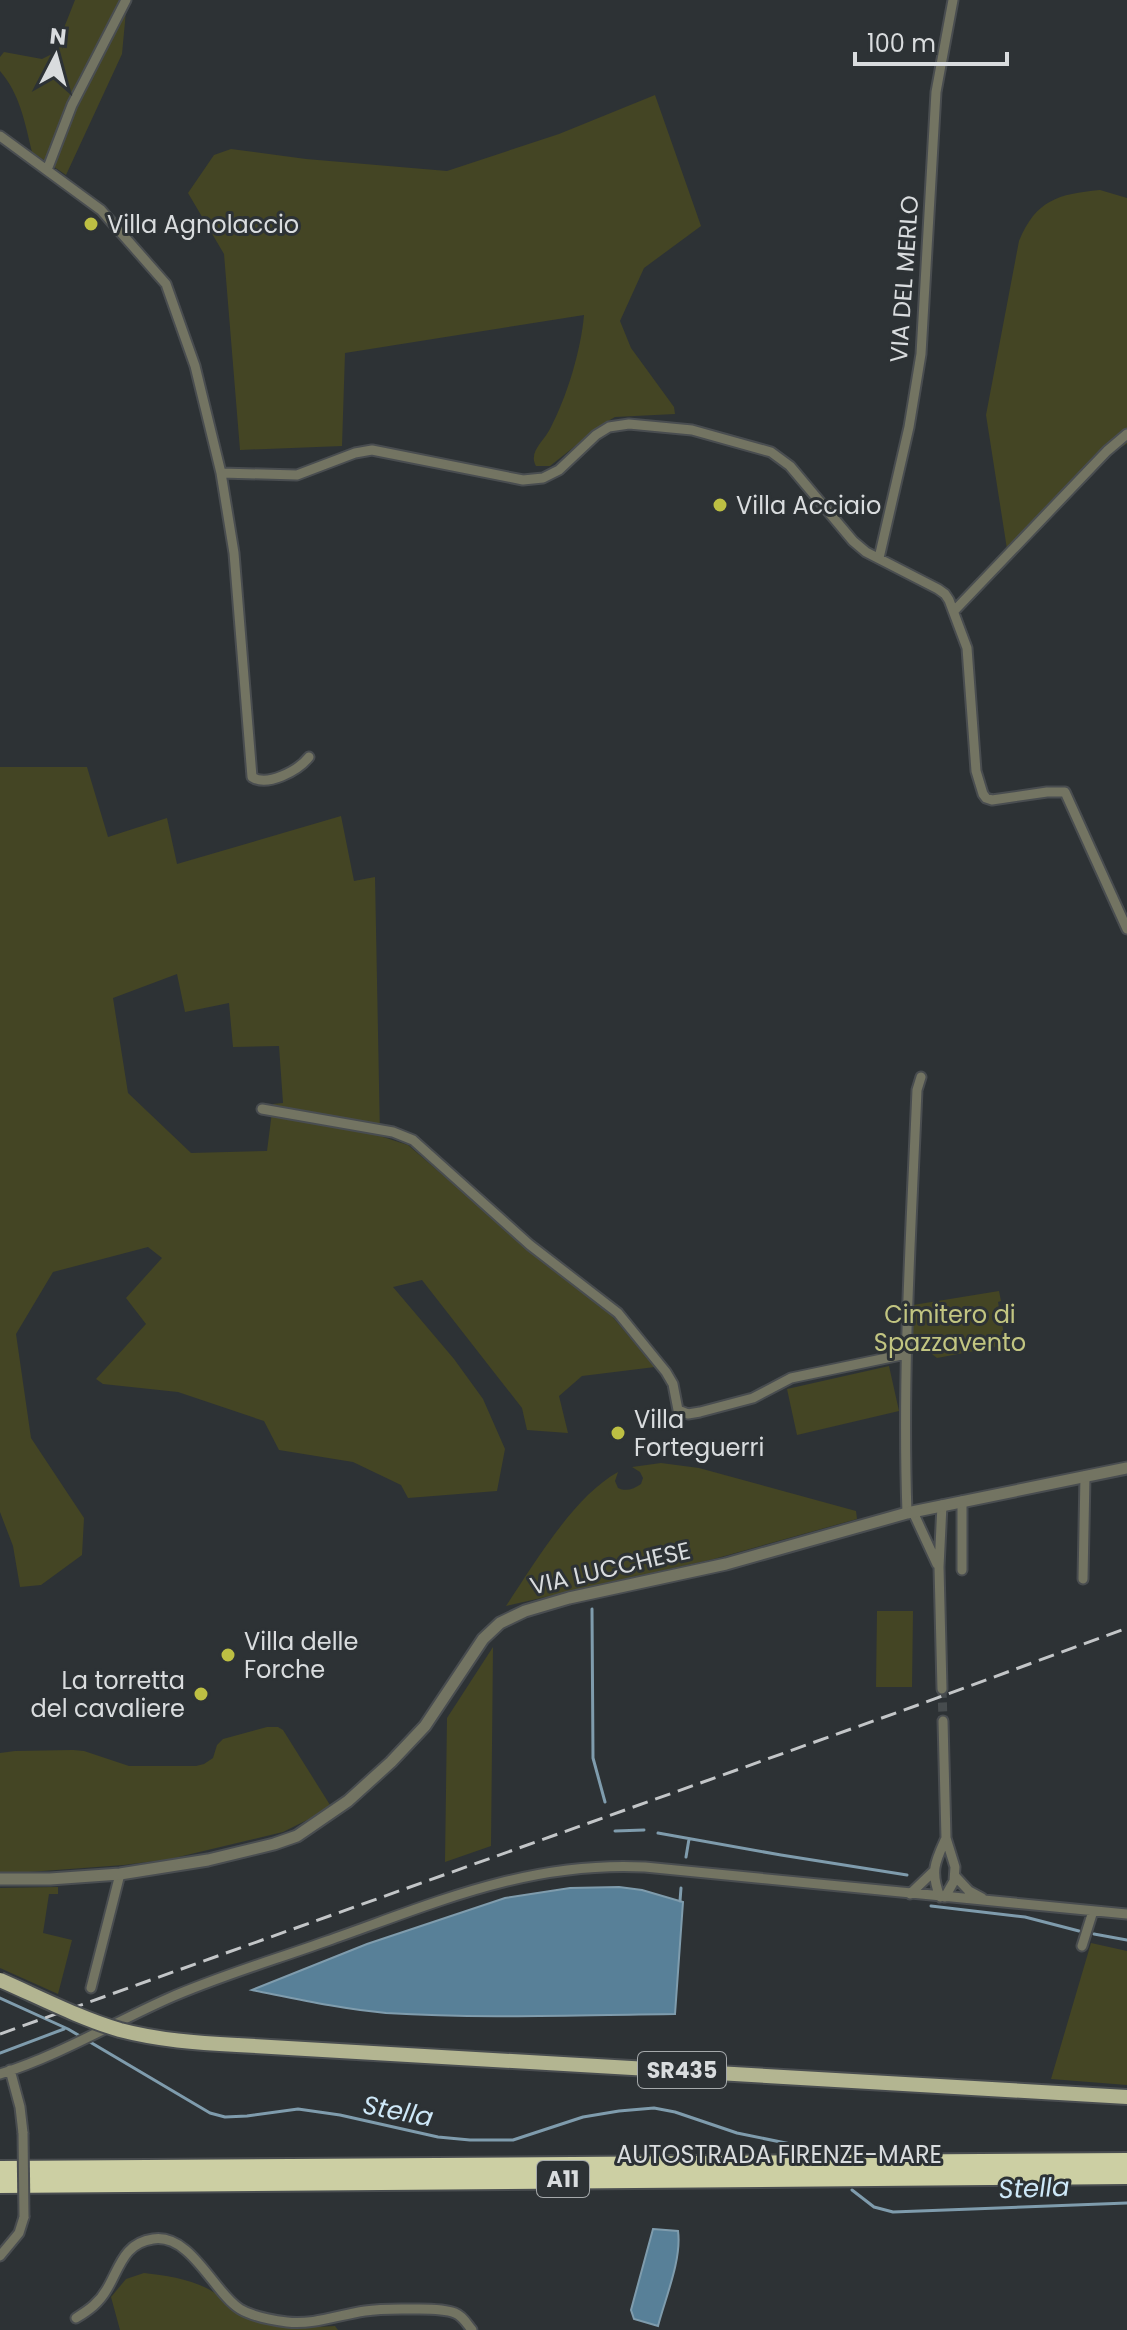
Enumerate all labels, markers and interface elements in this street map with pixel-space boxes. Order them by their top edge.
north arrow [16,16,96,96]
scale bar [855,16,1007,66]
text: N [48,20,68,53]
text: 100 m [867,27,936,60]
street label: VIA DEL MERLO [882,194,926,364]
place label: Villa Agnolaccio [107,208,299,241]
marker: Villa Agnolaccio [82,215,100,233]
place label: Villa Acciaio [736,489,881,522]
marker: Villa Acciaio [711,496,729,514]
park label: Cimitero di Spazzavento [874,1298,1026,1359]
place label: Villa Forteguerri [634,1403,764,1464]
marker: Villa Forteguerri [609,1424,627,1442]
street label: VIA LUCCHESE [527,1534,693,1602]
place label: Villa delle Forche [244,1625,358,1686]
marker: Villa delle Forche [219,1646,237,1664]
place label: La torretta del cavaliere [31,1664,185,1725]
marker: La torretta del cavaliere [192,1685,210,1703]
road number: SR435 [638,2052,726,2088]
water label: Stella [360,2087,436,2135]
street label: AUTOSTRADA FIRENZE-MARE [616,2138,942,2171]
road number: A11 [537,2161,589,2197]
water label: Stella [998,2169,1070,2207]

